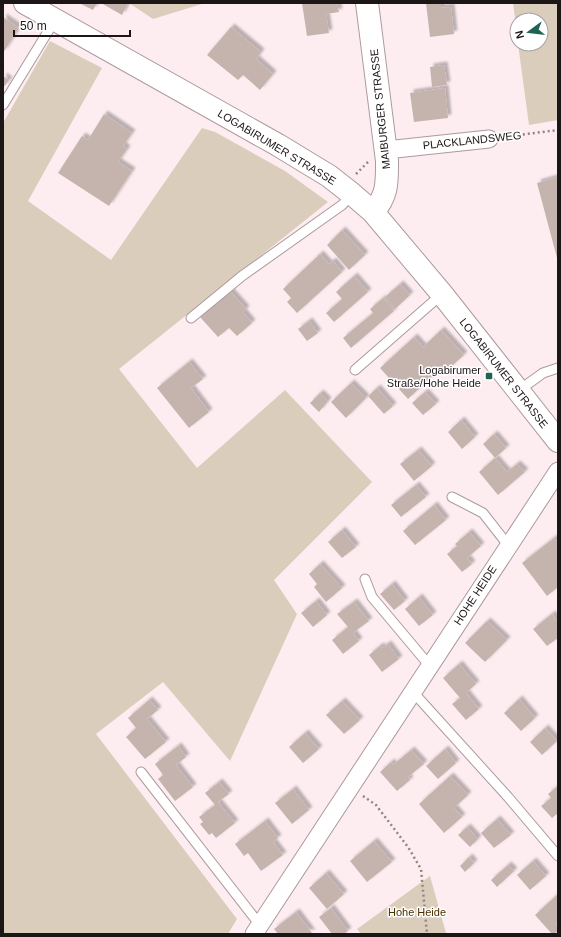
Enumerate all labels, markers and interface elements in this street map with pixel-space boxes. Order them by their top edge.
scale bar [14,12,130,38]
north arrow [509,12,549,52]
text: 50 m [20,19,47,33]
text: N [513,29,526,40]
street label: MAIBURGER STRASSE [368,48,392,170]
street label: LOGABIRUMER STRASSE [216,107,338,187]
street label: PLACKLANDSWEG [422,129,522,151]
street label: LOGABIRUMER STRASSE [457,316,551,430]
place label: Logabirumer Straße/Hohe Heide [387,364,481,389]
marker: Logabirumer Straße/Hohe Heide [484,371,494,381]
street label: HOHE HEIDE [451,563,499,627]
park label: Hohe Heide [388,906,446,918]

